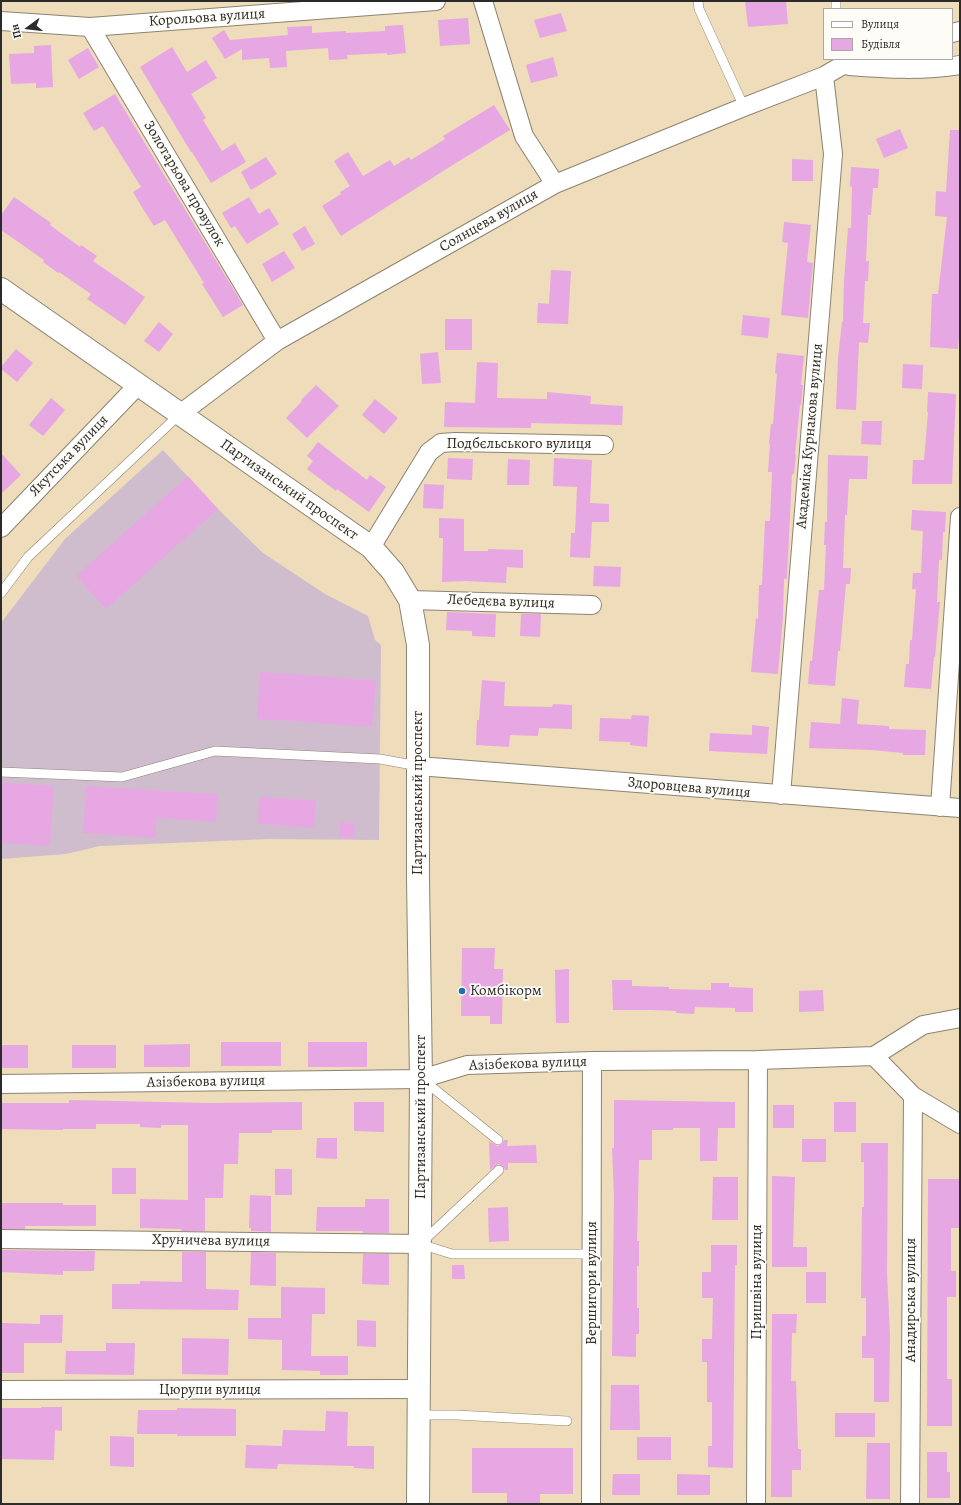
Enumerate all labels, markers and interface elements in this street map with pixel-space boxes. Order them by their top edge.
street label: Корольова вулиця [148,5,266,31]
north arrow [8,8,48,48]
legend [823,8,953,60]
text: Вулиця [861,16,899,32]
text: Пн [7,22,25,40]
text: Будівля [861,36,900,52]
street label: Золотарьова провулок [139,118,229,250]
street label: Солнцева вулиця [437,186,541,256]
street label: Академіка Курнакова вулиця [793,343,827,529]
street label: Якутська вулиця [26,411,112,501]
street label: Партизанський проспект [217,435,361,545]
street label: Подбєльського вулиця [447,435,591,453]
street label: Лебедєва вулиця [447,591,555,613]
street label: Партизанський проспект [409,711,427,875]
street label: Здоровцева вулиця [627,774,751,802]
place label: Комбікорм [470,982,542,1000]
marker: Комбікорм [457,986,467,996]
street label: Партизанський проспект [412,1035,430,1199]
street label: Азізбекова вулиця [469,1053,587,1075]
street label: Азізбекова вулиця [147,1072,265,1092]
street label: Вершигори вулиця [583,1221,601,1345]
street label: Пришвіна вулиця [748,1224,766,1340]
street label: Хруничева вулиця [152,1231,270,1251]
street label: Анадирська вулиця [902,1238,920,1362]
street label: Цюрупи вулиця [159,1381,261,1399]

